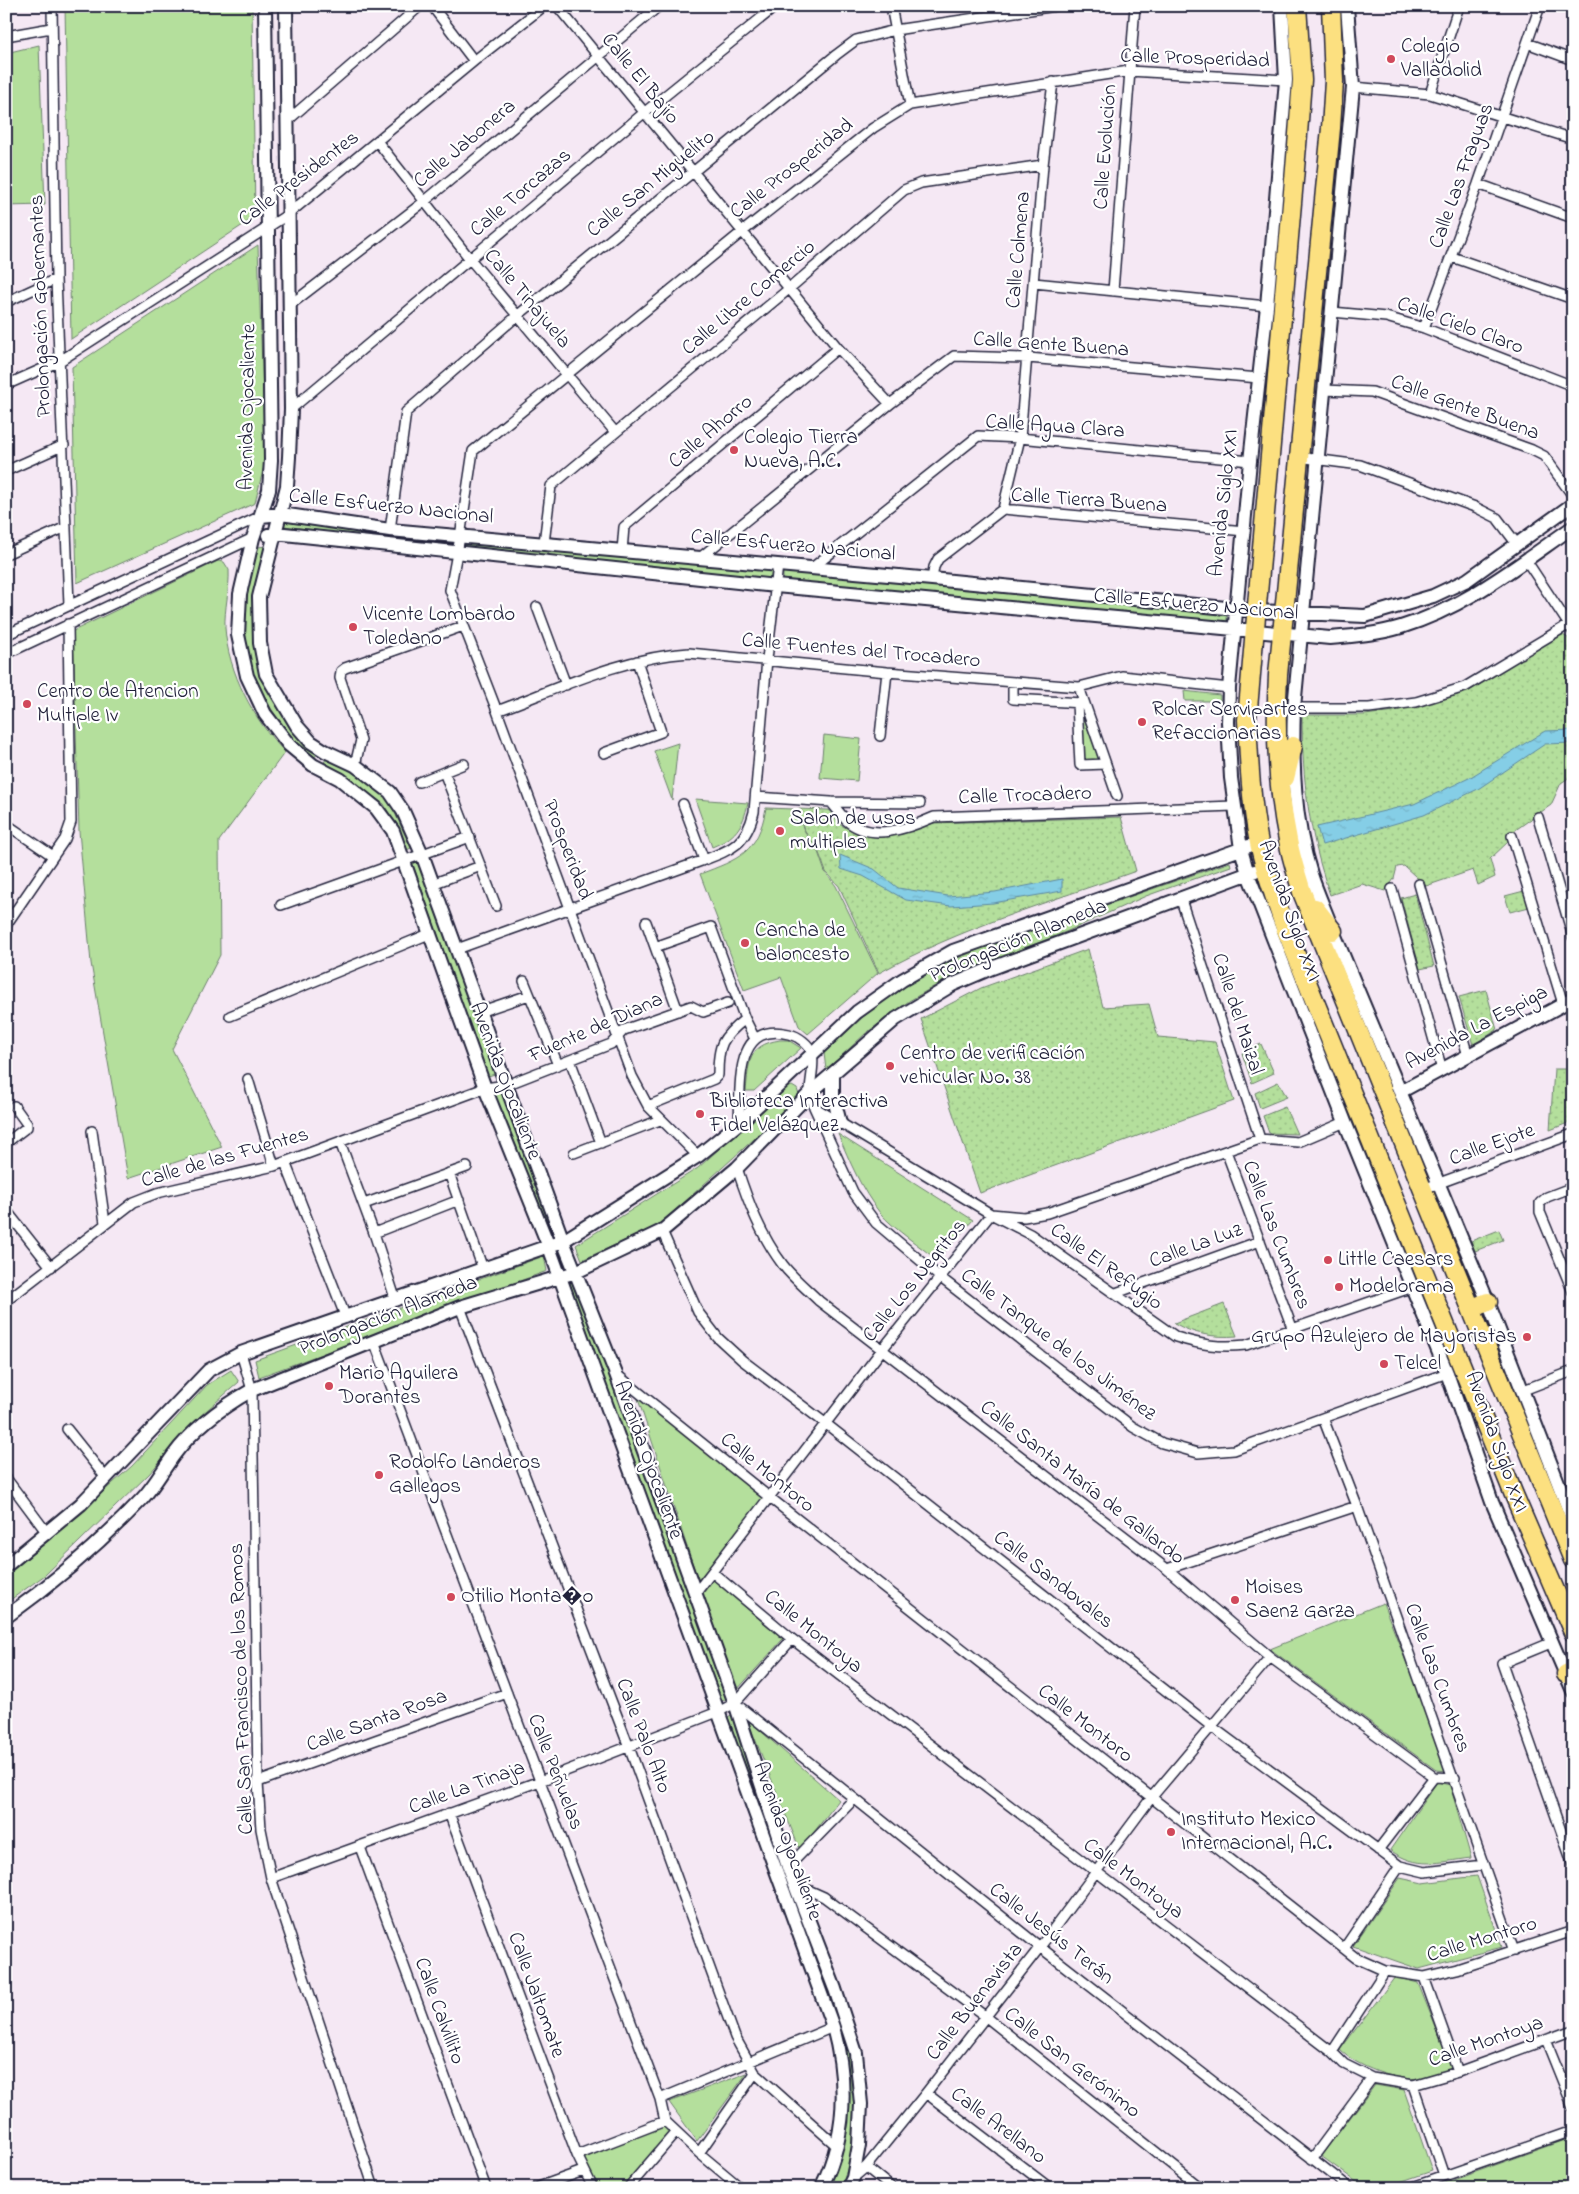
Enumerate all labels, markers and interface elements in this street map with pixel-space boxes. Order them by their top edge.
street label: Calle El Bajío [594,27,686,131]
place label: Colegio Valladolid [1400,32,1482,86]
street label: Calle Prosperidad [1120,41,1271,77]
marker: Colegio Valladolid [1385,53,1397,65]
street label: Calle Evolución [1087,83,1125,211]
street label: Calle Jabonera [407,92,523,196]
street label: Calle Las Fraguas [1422,99,1504,254]
street label: Calle Prosperidad [724,111,860,227]
street label: Calle San Miguelito [580,123,723,247]
street label: Calle Presidentes [232,124,366,234]
street label: Calle Torcazas [464,141,578,245]
street label: Calle Colmena [999,190,1039,310]
street label: Prolongación Gobernantes [22,194,62,418]
street label: Calle Libre Comercio [675,233,823,363]
street label: Calle Tinajuela [476,242,578,356]
street label: Calle Cielo Claro [1392,289,1528,363]
street label: Avenida Ojocaliente [232,323,264,491]
street label: Calle Gente Buena [972,325,1130,365]
street label: Calle Gente Buena [1386,367,1544,449]
street label: Calle Ahorro [662,388,760,476]
street label: Calle Agua Clara [984,407,1126,449]
place label: Colegio Tierra Nueva, A.C. [744,423,858,477]
street label: Avenida Siglo XXI [1201,428,1249,579]
marker: Colegio Tierra Nueva, A.C. [728,444,740,456]
street label: Calle Esfuerzo Nacional [287,481,495,533]
street label: Calle Tierra Buena [1010,481,1168,521]
street label: Calle Esfuerzo Nacional [689,522,897,570]
street label: Calle Esfuerzo Nacional [1092,581,1300,629]
place label: Vicente Lombardo Toledano [362,600,515,654]
marker: Vicente Lombardo Toledano [347,621,359,633]
street label: Calle Fuentes del Trocadero [740,626,982,676]
place label: Centro de Atencion Multiple Iv [37,677,199,731]
place label: Rolcar Servipartes Refaccionarias [1152,695,1308,749]
marker: Centro de Atencion Multiple Iv [21,698,33,710]
marker: Rolcar Servipartes Refaccionarias [1136,716,1148,728]
street label: Calle Trocadero [958,779,1092,813]
street label: Prosperidad [534,796,600,905]
place label: Salon de usos multiples [790,804,916,858]
marker: Salon de usos multiples [774,825,786,837]
street label: Avenida Siglo XXI [1248,836,1328,986]
street label: Prolongación Alameda [924,892,1112,992]
place label: Cancha de baloncesto [755,916,850,970]
marker: Cancha de baloncesto [739,937,751,949]
street label: Calle del Maizal [1203,949,1271,1079]
street label: Avenida La Espiga [1400,978,1554,1080]
street label: Fuente de Diana [523,985,668,1071]
street label: Avenida Ojocaliente [461,998,549,1165]
place label: Centro de verificación vehicular No. 38 [900,1039,1084,1093]
marker: Centro de verificación vehicular No. 38 [884,1060,896,1072]
place label: Biblioteca Interactiva Fidel Velázquez [709,1087,888,1141]
marker: Biblioteca Interactiva Fidel Velázquez [694,1108,706,1120]
street label: Calle Ejote [1445,1116,1539,1174]
street label: Calle de las Fuentes [138,1120,312,1196]
street label: Calle Las Cumbres [1234,1156,1318,1314]
street label: Calle Los Negritos [856,1213,976,1350]
street label: Calle La Luz [1145,1215,1247,1277]
street label: Calle El Refugio [1042,1216,1169,1320]
place label: Little Caesars [1338,1245,1453,1275]
marker: Little Caesars [1322,1254,1334,1266]
street label: Calle Tanque de los Jiménez [954,1261,1163,1429]
street label: Prolongación Alameda [294,1268,483,1366]
place label: Modelorama [1349,1272,1454,1302]
marker: Modelorama [1333,1281,1345,1293]
place label: Grupo Azulejero de Mayoristas [1251,1322,1517,1354]
marker: Grupo Azulejero de Mayoristas [1521,1331,1533,1343]
place label: Telcel [1394,1349,1441,1379]
marker: Telcel [1378,1358,1390,1370]
place label: Mario Aguilera Dorantes [338,1359,458,1413]
street label: Avenida Siglo XXI [1455,1367,1535,1517]
street label: Avenida Ojocaliente [605,1377,691,1544]
marker: Mario Aguilera Dorantes [323,1380,335,1392]
street label: Calle Santa María de Gallardo [973,1393,1191,1573]
street label: Calle Montoro [713,1425,821,1521]
place label: Rodolfo Landeros Gallegos [389,1448,541,1504]
marker: Rodolfo Landeros Gallegos [373,1469,385,1481]
street label: Calle Sandovales [986,1523,1120,1637]
street label: Calle San Francisco de los Romos [222,1543,262,1835]
place label: Moises Saenz Garza [1245,1573,1355,1627]
place label: Otilio Monta�o [461,1582,594,1612]
street label: Calle Montoya [756,1583,869,1683]
marker: Otilio Monta�o [445,1591,457,1603]
marker: Moises Saenz Garza [1229,1594,1241,1606]
street label: Calle Las Cumbres [1396,1599,1478,1757]
street label: Calle Palo Alto [607,1674,679,1798]
street label: Calle Montoro [1031,1677,1139,1771]
street label: Calle Santa Rosa [302,1682,452,1760]
street label: Calle Peñuelas [519,1710,591,1834]
street label: Calle La Tinaja [405,1753,529,1823]
street label: Avenida Ojocaliente [744,1758,830,1925]
place label: Instituto Mexico Internacional, A.C. [1181,1805,1332,1859]
marker: Instituto Mexico Internacional, A.C. [1165,1826,1177,1838]
street label: Calle Montoya [1075,1831,1190,1929]
street label: Calle Jesús Terán [982,1875,1120,1993]
street label: Calle Montoro [1423,1909,1541,1971]
street label: Calle Jaltomate [499,1928,573,2063]
street label: Calle Buenavista [919,1937,1031,2067]
street label: Calle Calvillito [406,1953,472,2069]
street label: Calle San Gerónimo [997,2000,1147,2126]
street label: Calle Montoya [1425,2008,1548,2078]
street label: Calle Arellano [944,2080,1052,2172]

